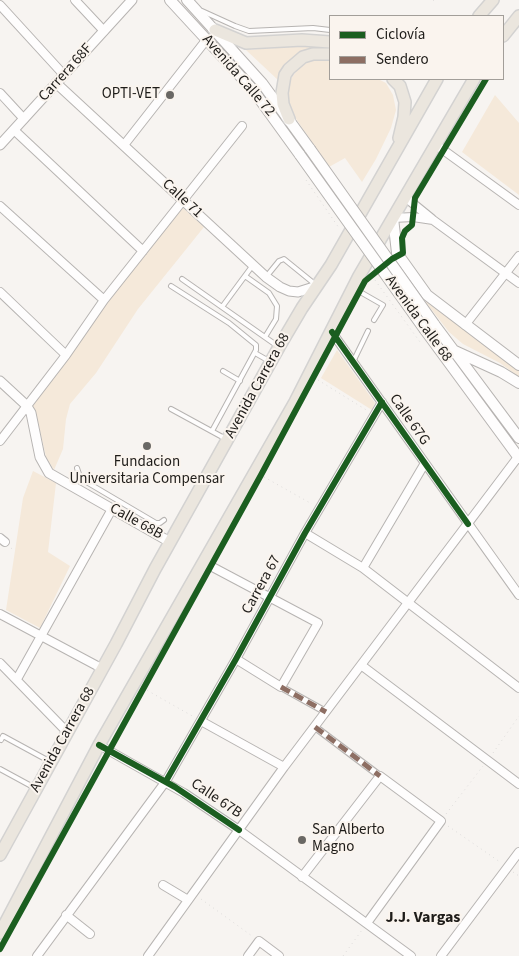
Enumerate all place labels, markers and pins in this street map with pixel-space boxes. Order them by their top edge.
place label: OPTI-VET [102,86,160,104]
marker: OPTI-VET [164,89,176,101]
marker: Fundacion Universitaria Compensar [141,440,153,452]
place label: Fundacion Universitaria Compensar [69,454,225,489]
place label: San Alberto Magno [312,822,385,857]
marker: San Alberto Magno [296,834,308,846]

